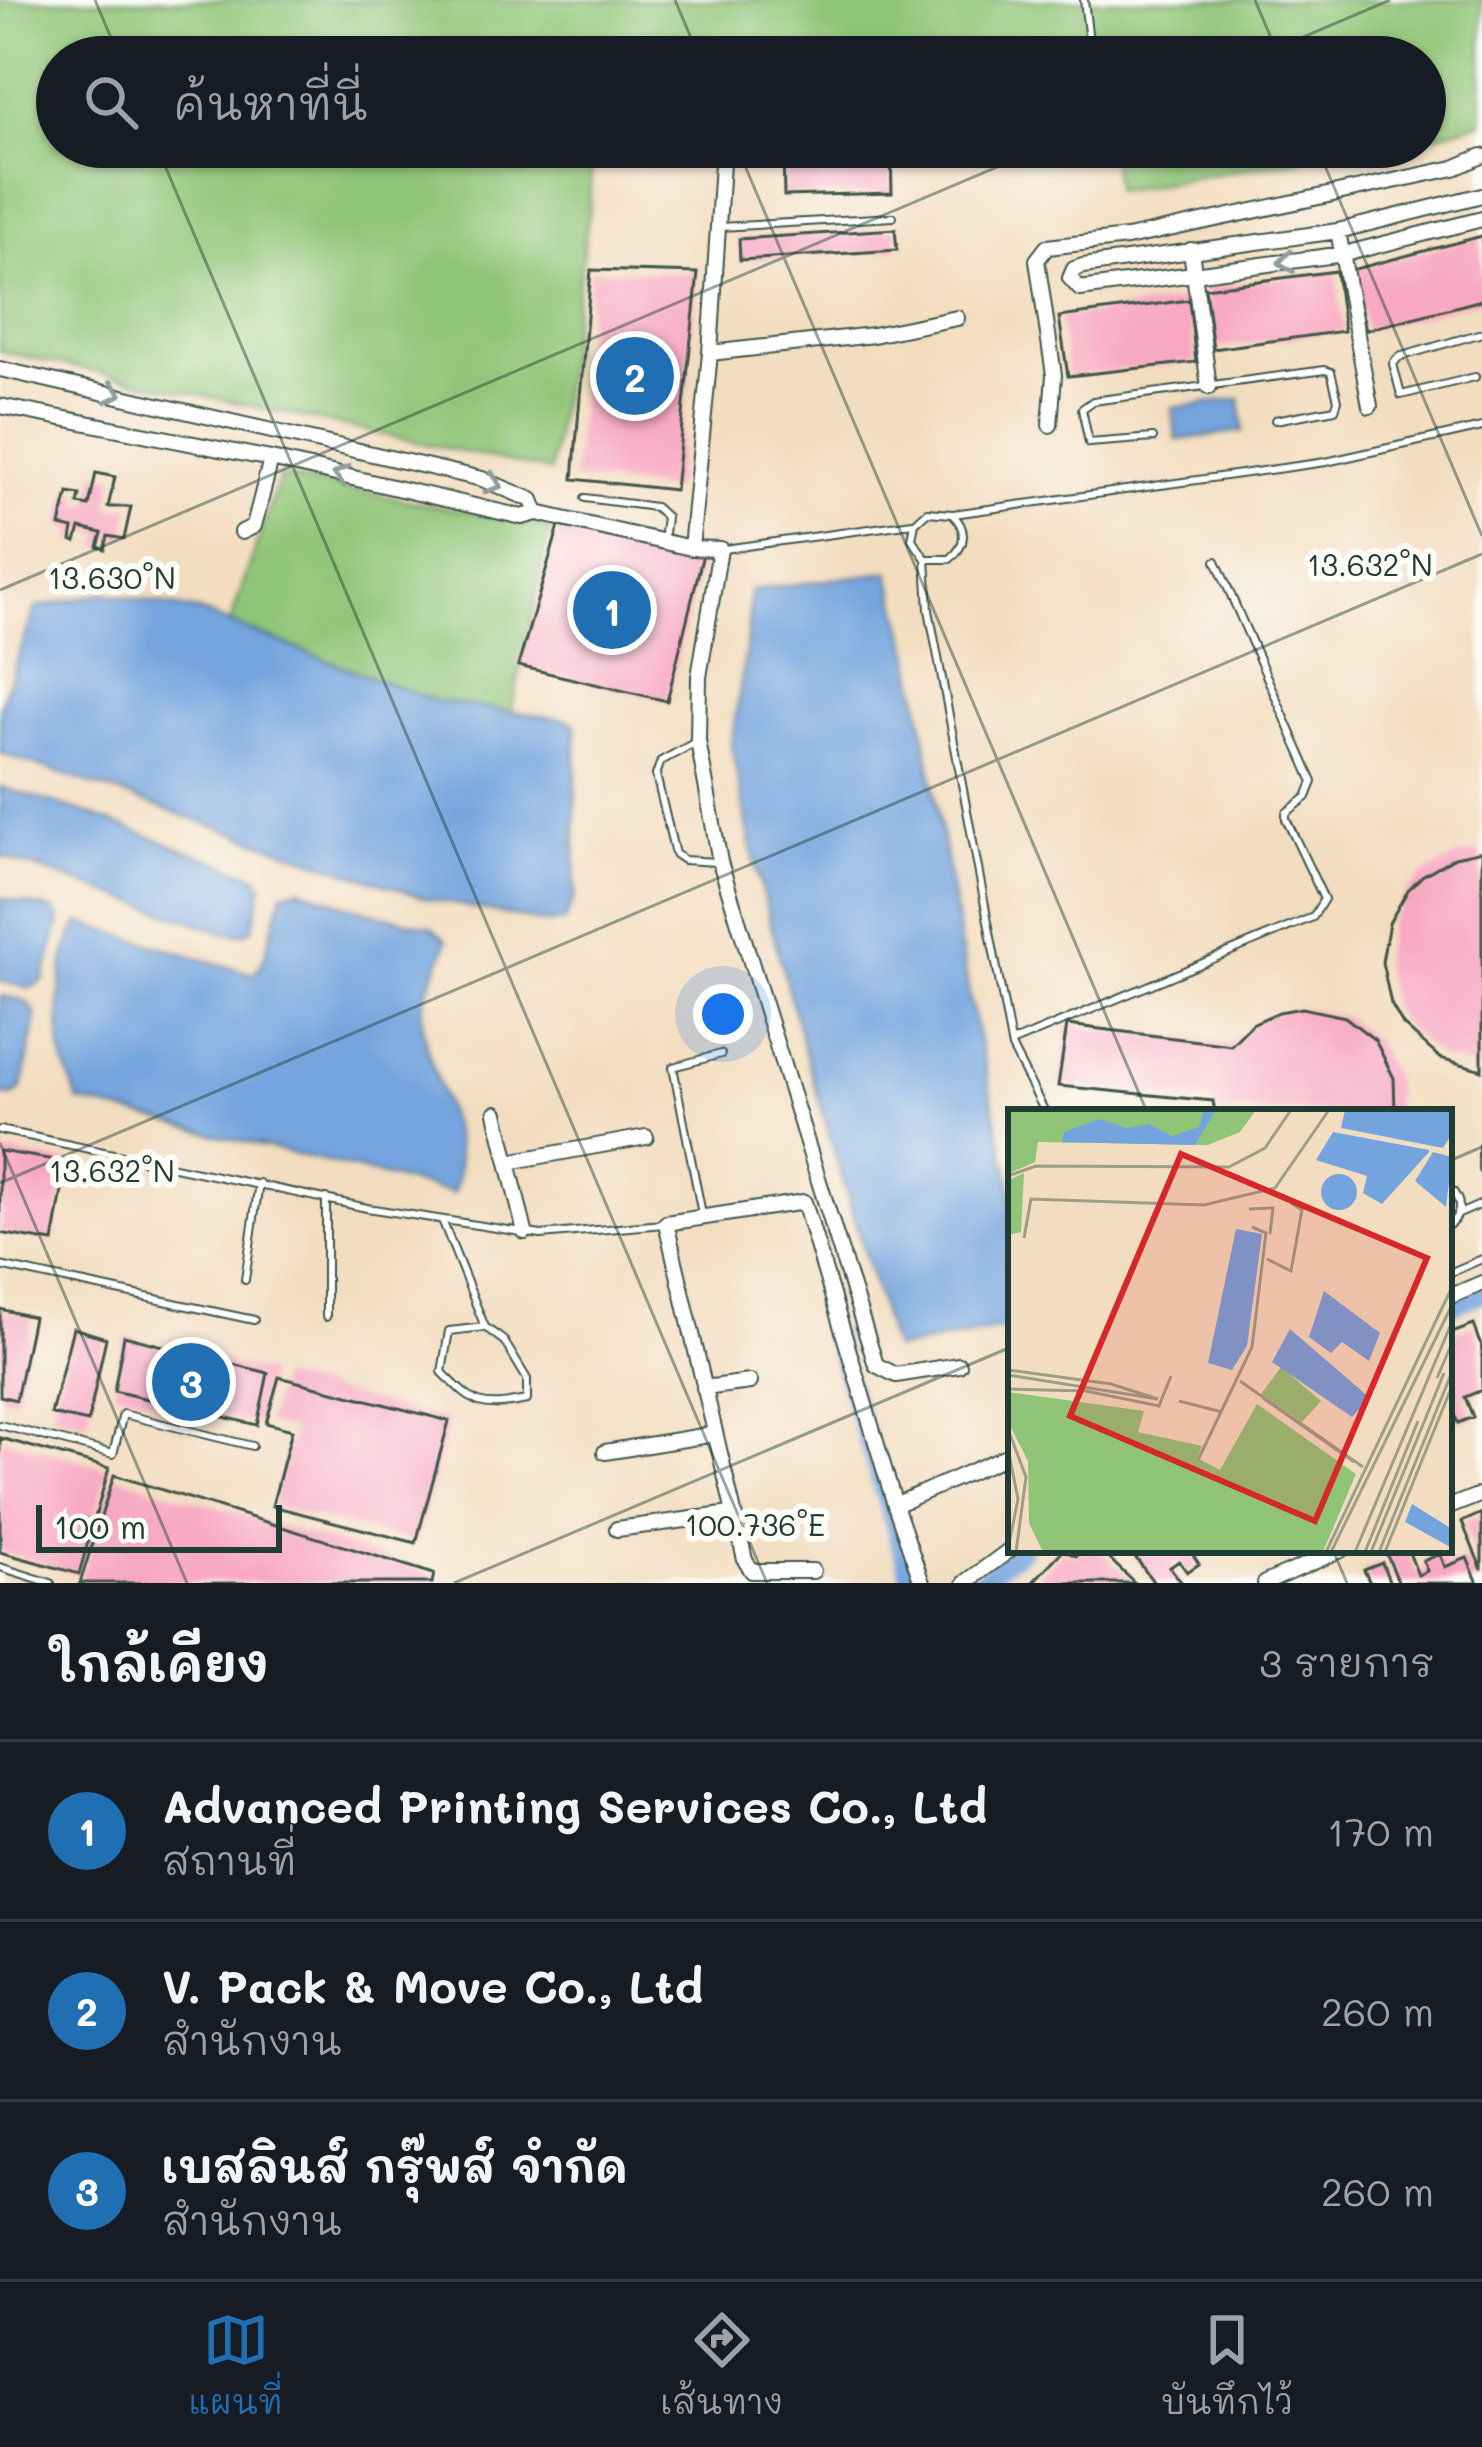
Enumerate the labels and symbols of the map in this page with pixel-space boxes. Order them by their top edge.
one-way arrow [1276,248,1296,274]
pin: 2 [596,331,674,421]
one-way arrow [104,380,124,405]
one-way arrow [331,464,351,489]
one-way arrow [482,469,503,494]
text: 13.632°N [1307,544,1433,584]
text: 13.630°N [48,557,176,597]
pin: 1 [573,565,651,655]
your location [693,984,753,1044]
inset map [1008,1109,1452,1553]
text: 13.632°N [49,1150,175,1190]
pin: 3 [152,1337,230,1427]
scale bar [36,1499,282,1552]
text: 100.736°E [685,1504,825,1544]

